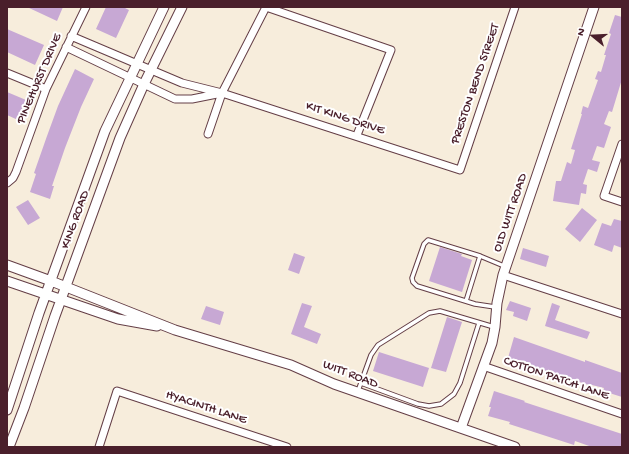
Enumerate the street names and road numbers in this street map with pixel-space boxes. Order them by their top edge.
street label: PRESTON BEND STREET [448,22,504,146]
street label: PINEHURST DRIVE [14,32,66,126]
street label: KIT KING DRIVE [304,99,386,139]
street label: OLD WITT ROAD [490,172,532,254]
street label: KING ROAD [58,189,94,251]
street label: COTTON PATCH LANE [501,354,611,404]
street label: WITT ROAD [320,357,380,393]
street label: HYACINTH LANE [164,388,248,428]

